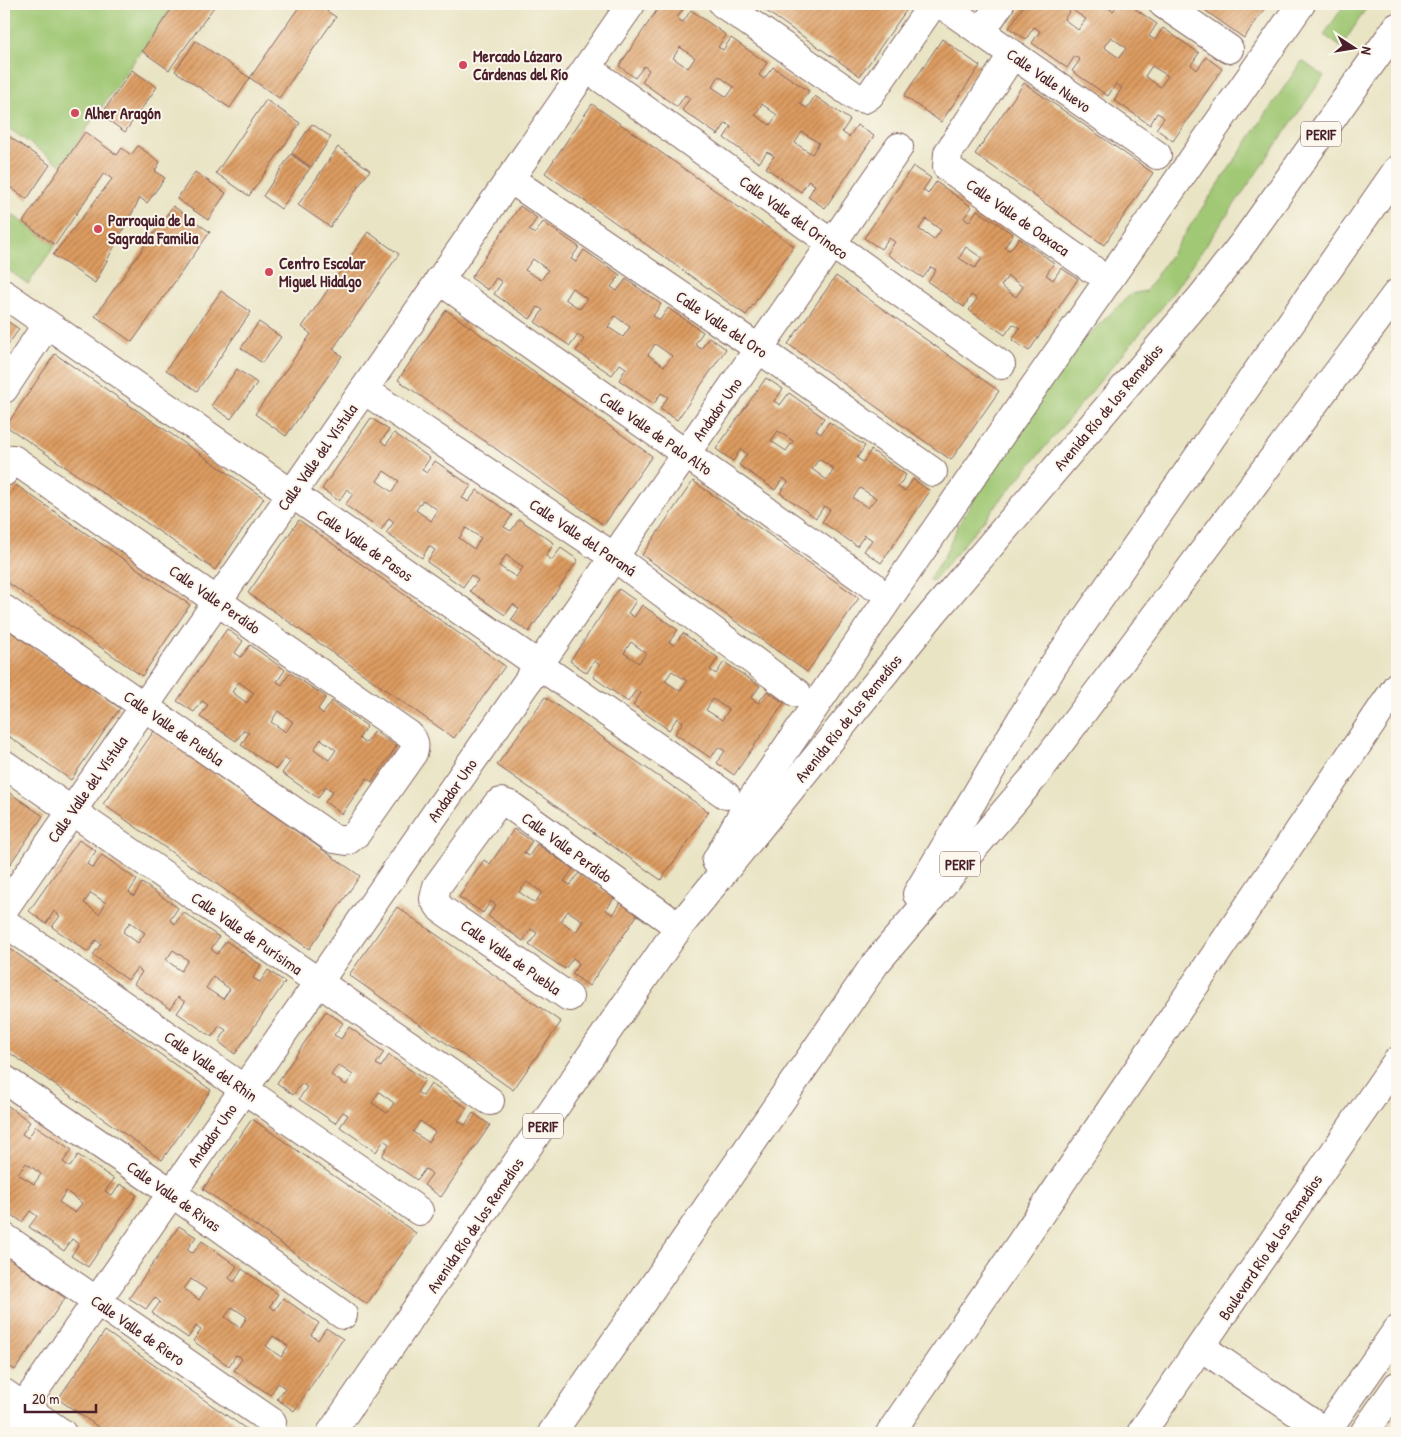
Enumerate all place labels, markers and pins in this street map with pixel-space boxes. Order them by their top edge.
place label: Mercado Lázaro Cárdenas del Río [473,45,569,85]
marker: Mercado Lázaro Cárdenas del Río [457,59,469,71]
place label: Alher Aragón [85,102,161,125]
marker: Alher Aragón [69,107,81,119]
place label: Parroquia de la Sagrada Familia [108,209,199,250]
marker: Parroquia de la Sagrada Familia [92,223,104,235]
place label: Centro Escolar Miguel Hidalgo [279,252,367,293]
marker: Centro Escolar Miguel Hidalgo [263,266,275,278]

